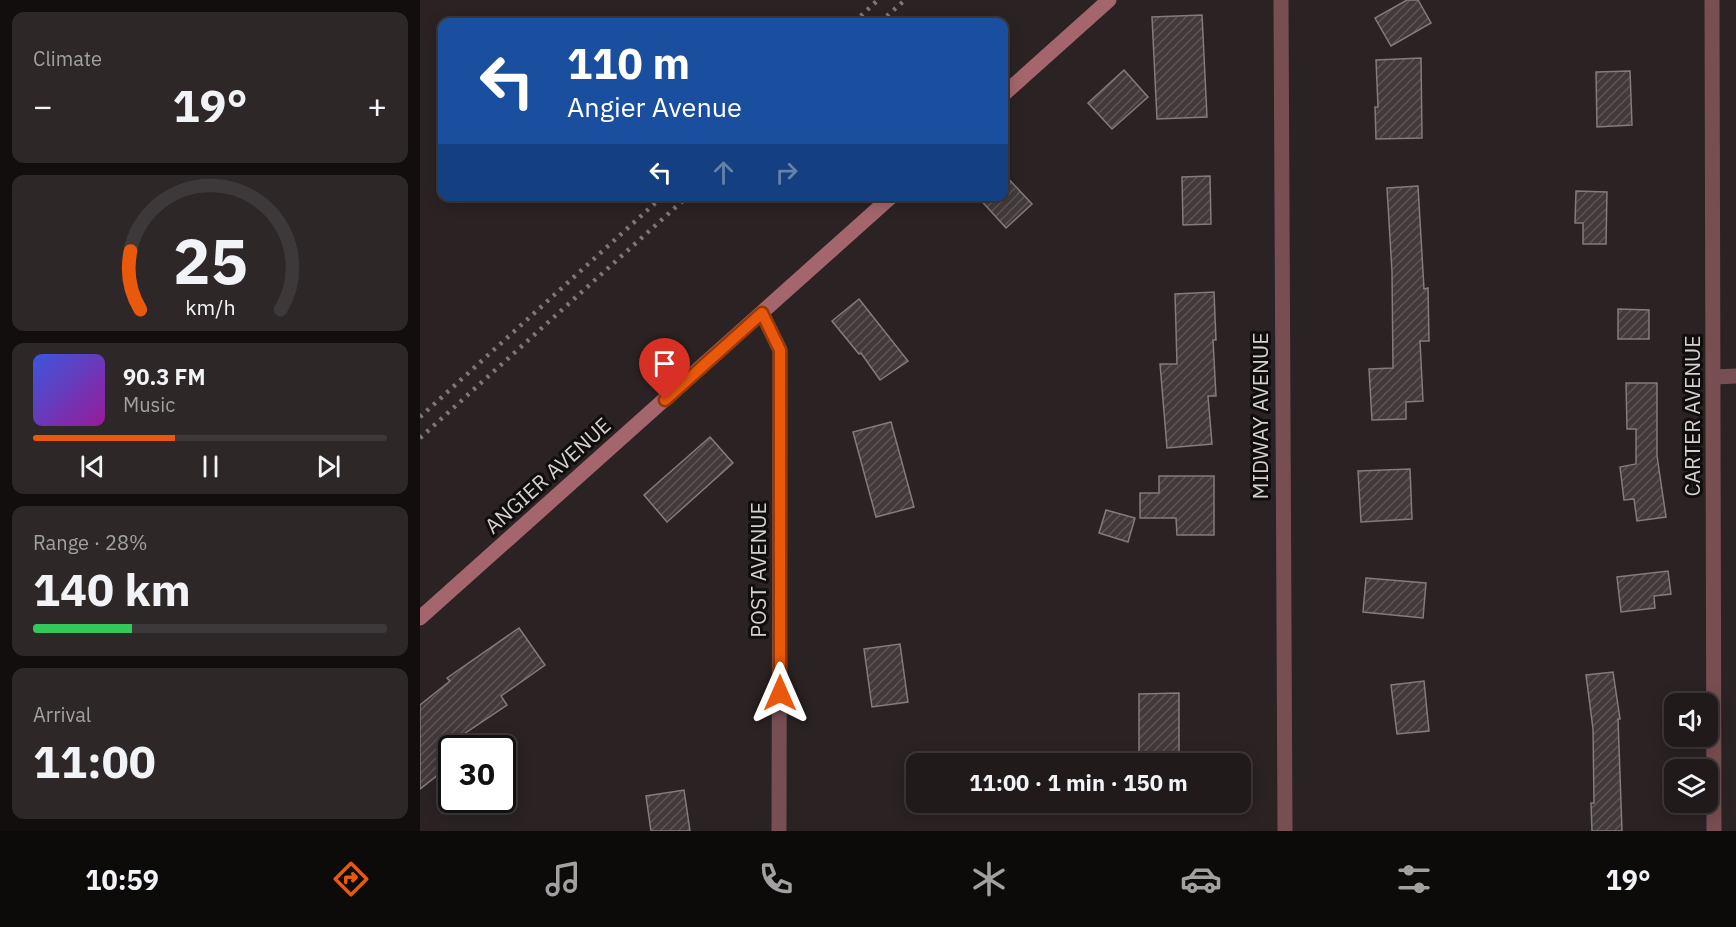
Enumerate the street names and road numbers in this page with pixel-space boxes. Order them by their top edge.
street label: MIDWAY AVENUE [1246,333,1274,499]
street label: CARTER AVENUE [1678,335,1706,497]
street label: ANGIER AVENUE [478,411,616,539]
street label: POST AVENUE [744,502,772,638]

